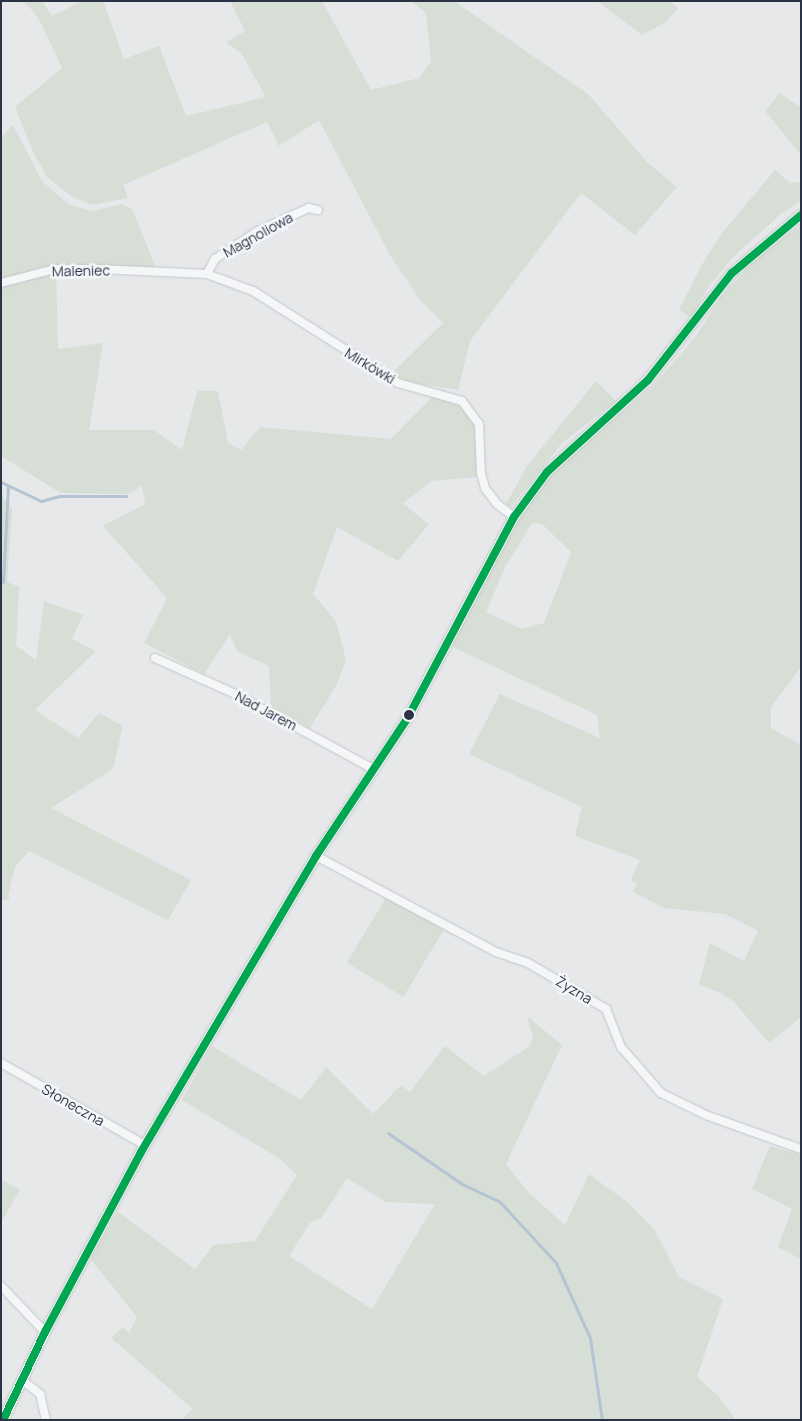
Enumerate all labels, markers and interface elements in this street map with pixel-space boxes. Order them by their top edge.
street label: Magnoliowa [220,209,296,261]
street label: Maleniec [52,262,110,280]
street label: Mirkówki [342,344,398,388]
street label: Nad Jarem [232,688,300,734]
unlabelled marker [404,710,414,720]
street label: Żyzna [553,973,595,1007]
street label: Słoneczna [39,1080,107,1130]

